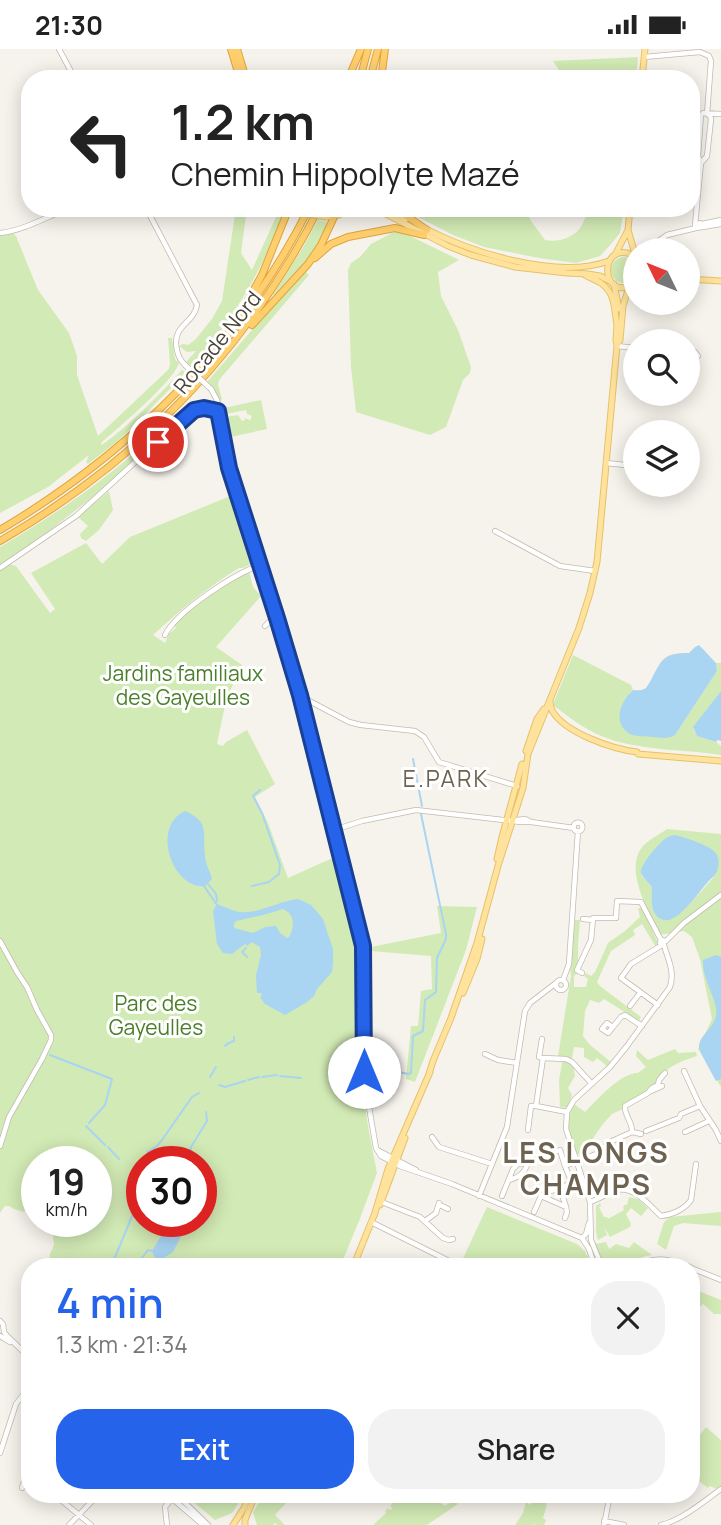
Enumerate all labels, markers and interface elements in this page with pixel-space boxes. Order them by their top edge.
text: 21:30 [35,7,103,43]
text: 1.2 km [171,88,315,155]
icon: left [56,98,147,189]
text: Chemin Hippolyte Mazé [171,152,520,196]
north arrow [623,238,700,315]
map controls [623,238,700,497]
street label: Rocade Nord [167,285,267,399]
button: search [623,329,700,406]
pin [128,412,188,472]
button: layers [623,420,700,497]
icon: arrive [139,423,177,461]
park label: Jardins familiaux des Gayeulles [103,659,263,711]
district label: E.PARK [403,762,489,794]
park label: Parc des Gayeulles [109,989,203,1041]
position arrow [327,1035,401,1109]
district label: LES LONGS CHAMPS [502,1133,670,1203]
speed limit sign: 30 [126,1146,217,1237]
text: 19 [48,1158,85,1206]
text: km/h [46,1197,87,1221]
text: 4 min [56,1273,164,1331]
button: close [591,1281,665,1355]
text: 1.3 km · 21:34 [56,1328,188,1360]
button: Exit [56,1409,354,1489]
button: Share [368,1409,665,1489]

